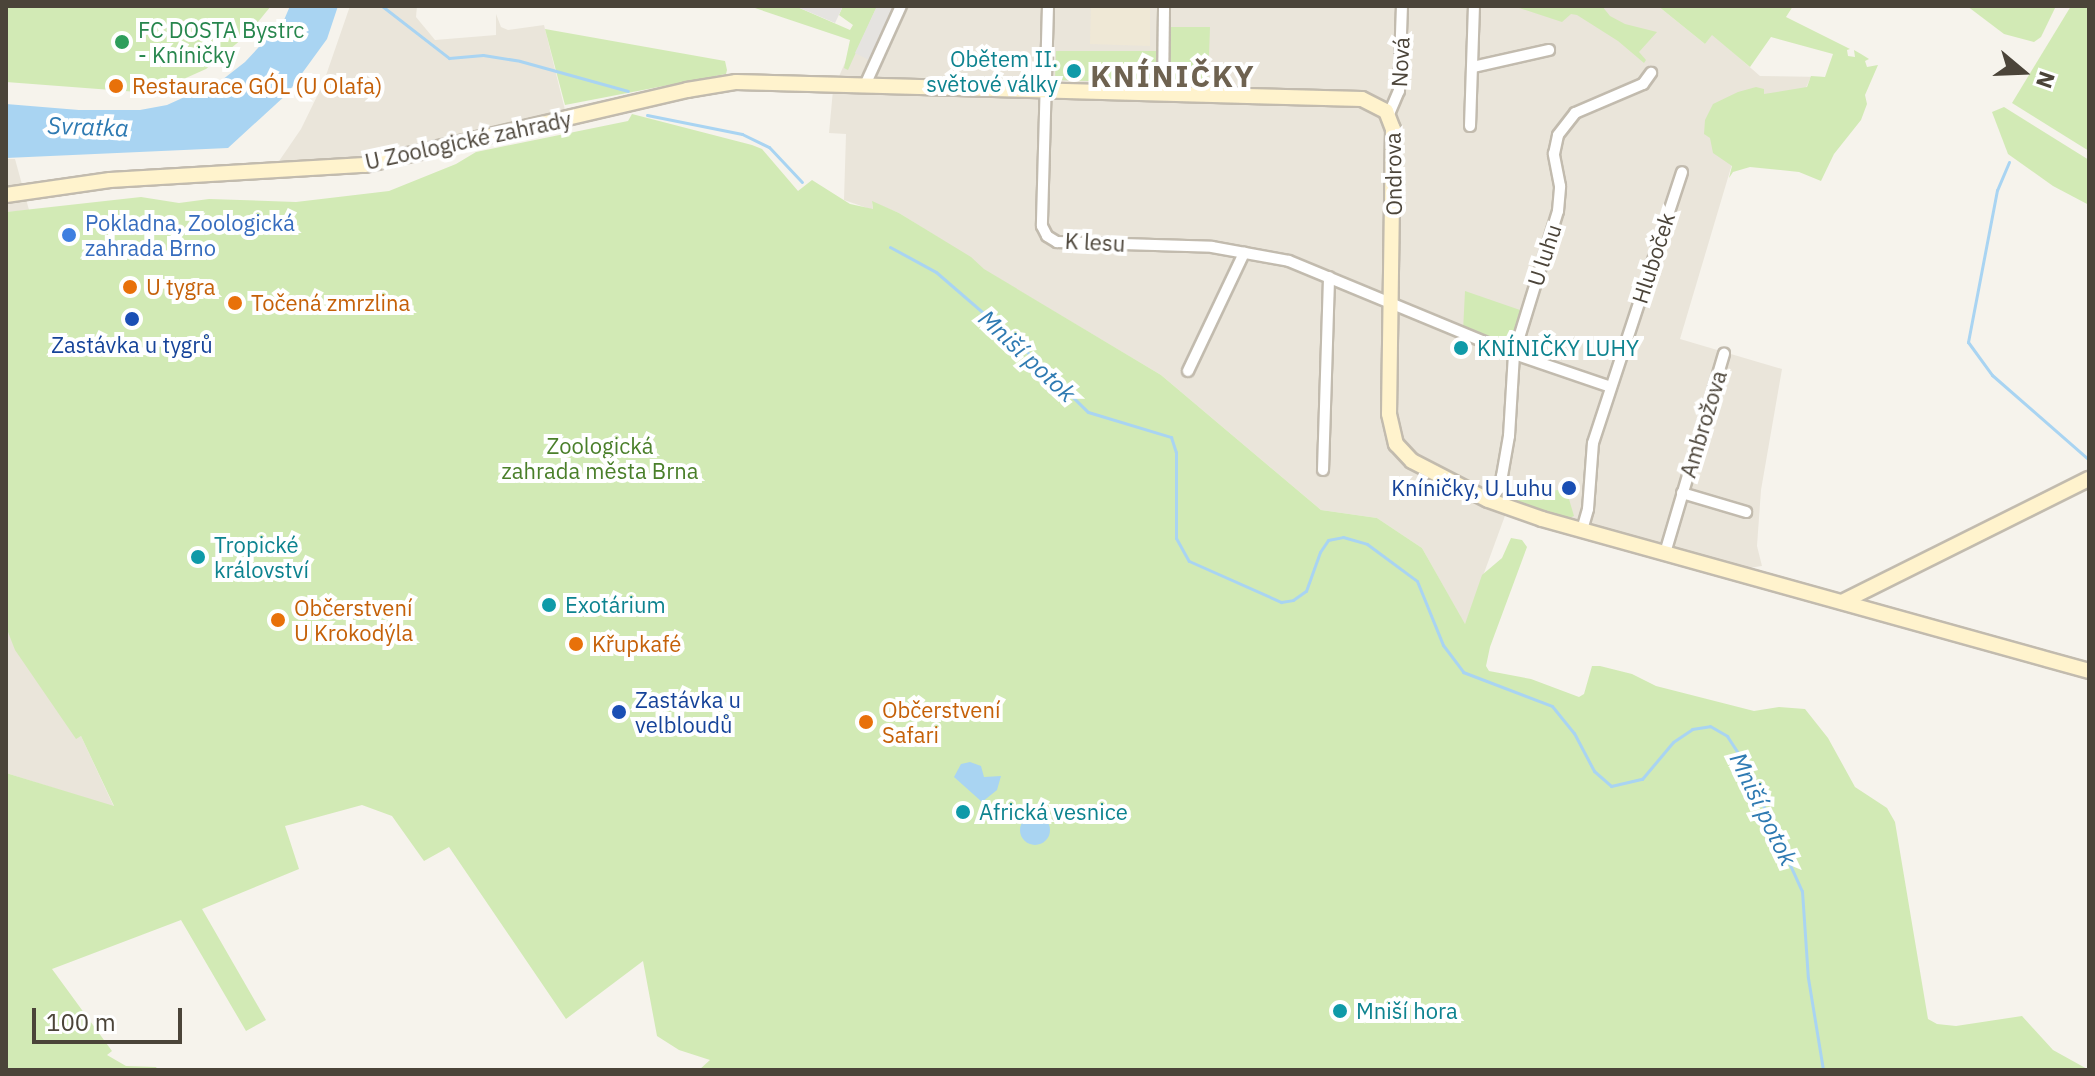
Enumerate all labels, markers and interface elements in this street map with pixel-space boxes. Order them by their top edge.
place label: FC DOSTA Bystrc - Kníničky [138,16,304,68]
north arrow [1983,32,2063,112]
marker: FC DOSTA Bystrc - Kníničky [113,33,131,51]
street label: Nová [1386,36,1414,88]
place label: Obětem II. světové války [926,45,1058,96]
district label: KNÍNIČKY [1090,58,1256,94]
marker: Obětem II. světové války [1065,62,1083,80]
text: N [2030,68,2062,92]
place label: Restaurace GÓL (U Olafa) [132,73,382,99]
marker: Restaurace GÓL (U Olafa) [107,77,125,95]
street label: U Zoologické zahrady [362,105,574,175]
water label: Svratka [47,111,129,143]
street label: Ondrova [1379,132,1407,216]
place label: Pokladna, Zoologická zahrada Brno [85,209,295,260]
street label: Hluboček [1626,209,1680,307]
street label: U luhu [1522,221,1566,289]
marker: Pokladna, Zoologická zahrada Brno [60,226,78,244]
street label: K lesu [1064,227,1126,257]
place label: U tygra [146,274,215,300]
marker: U tygra [121,278,139,296]
place label: Točená zmrzlina [251,290,410,316]
marker: Točená zmrzlina [226,294,244,312]
water label: Mniší potok [973,304,1081,408]
marker: Zastávka u tygrů [123,310,141,328]
place label: Zastávka u tygrů [51,332,213,358]
place label: KNÍNIČKY LUHY [1477,335,1639,361]
marker: KNÍNIČKY LUHY [1452,339,1470,357]
street label: Ambrožova [1674,367,1732,481]
park label: Zoologická zahrada města Brna [501,432,699,484]
place label: Kníničky, U Luhu [1391,475,1553,501]
marker: Kníničky, U Luhu [1560,479,1578,497]
place label: Tropické království [214,531,309,582]
marker: Tropické království [189,548,207,566]
place label: Exotárium [565,592,666,618]
place label: Občerstvení U Krokodýla [294,594,413,646]
marker: Exotárium [540,596,558,614]
marker: Občerstvení U Krokodýla [269,611,287,629]
place label: Křupkafé [592,631,681,657]
marker: Křupkafé [567,635,585,653]
place label: Zastávka u velbloudů [635,686,741,738]
place label: Občerstvení Safari [882,696,1000,748]
marker: Zastávka u velbloudů [610,703,628,721]
marker: Občerstvení Safari [857,713,875,731]
water label: Mniší potok [1723,748,1803,870]
place label: Africká vesnice [979,799,1128,825]
marker: Africká vesnice [954,803,972,821]
scale bar [36,992,186,1042]
place label: Mniší hora [1356,998,1458,1024]
marker: Mniší hora [1331,1002,1349,1020]
text: 100 m [46,1006,116,1038]

